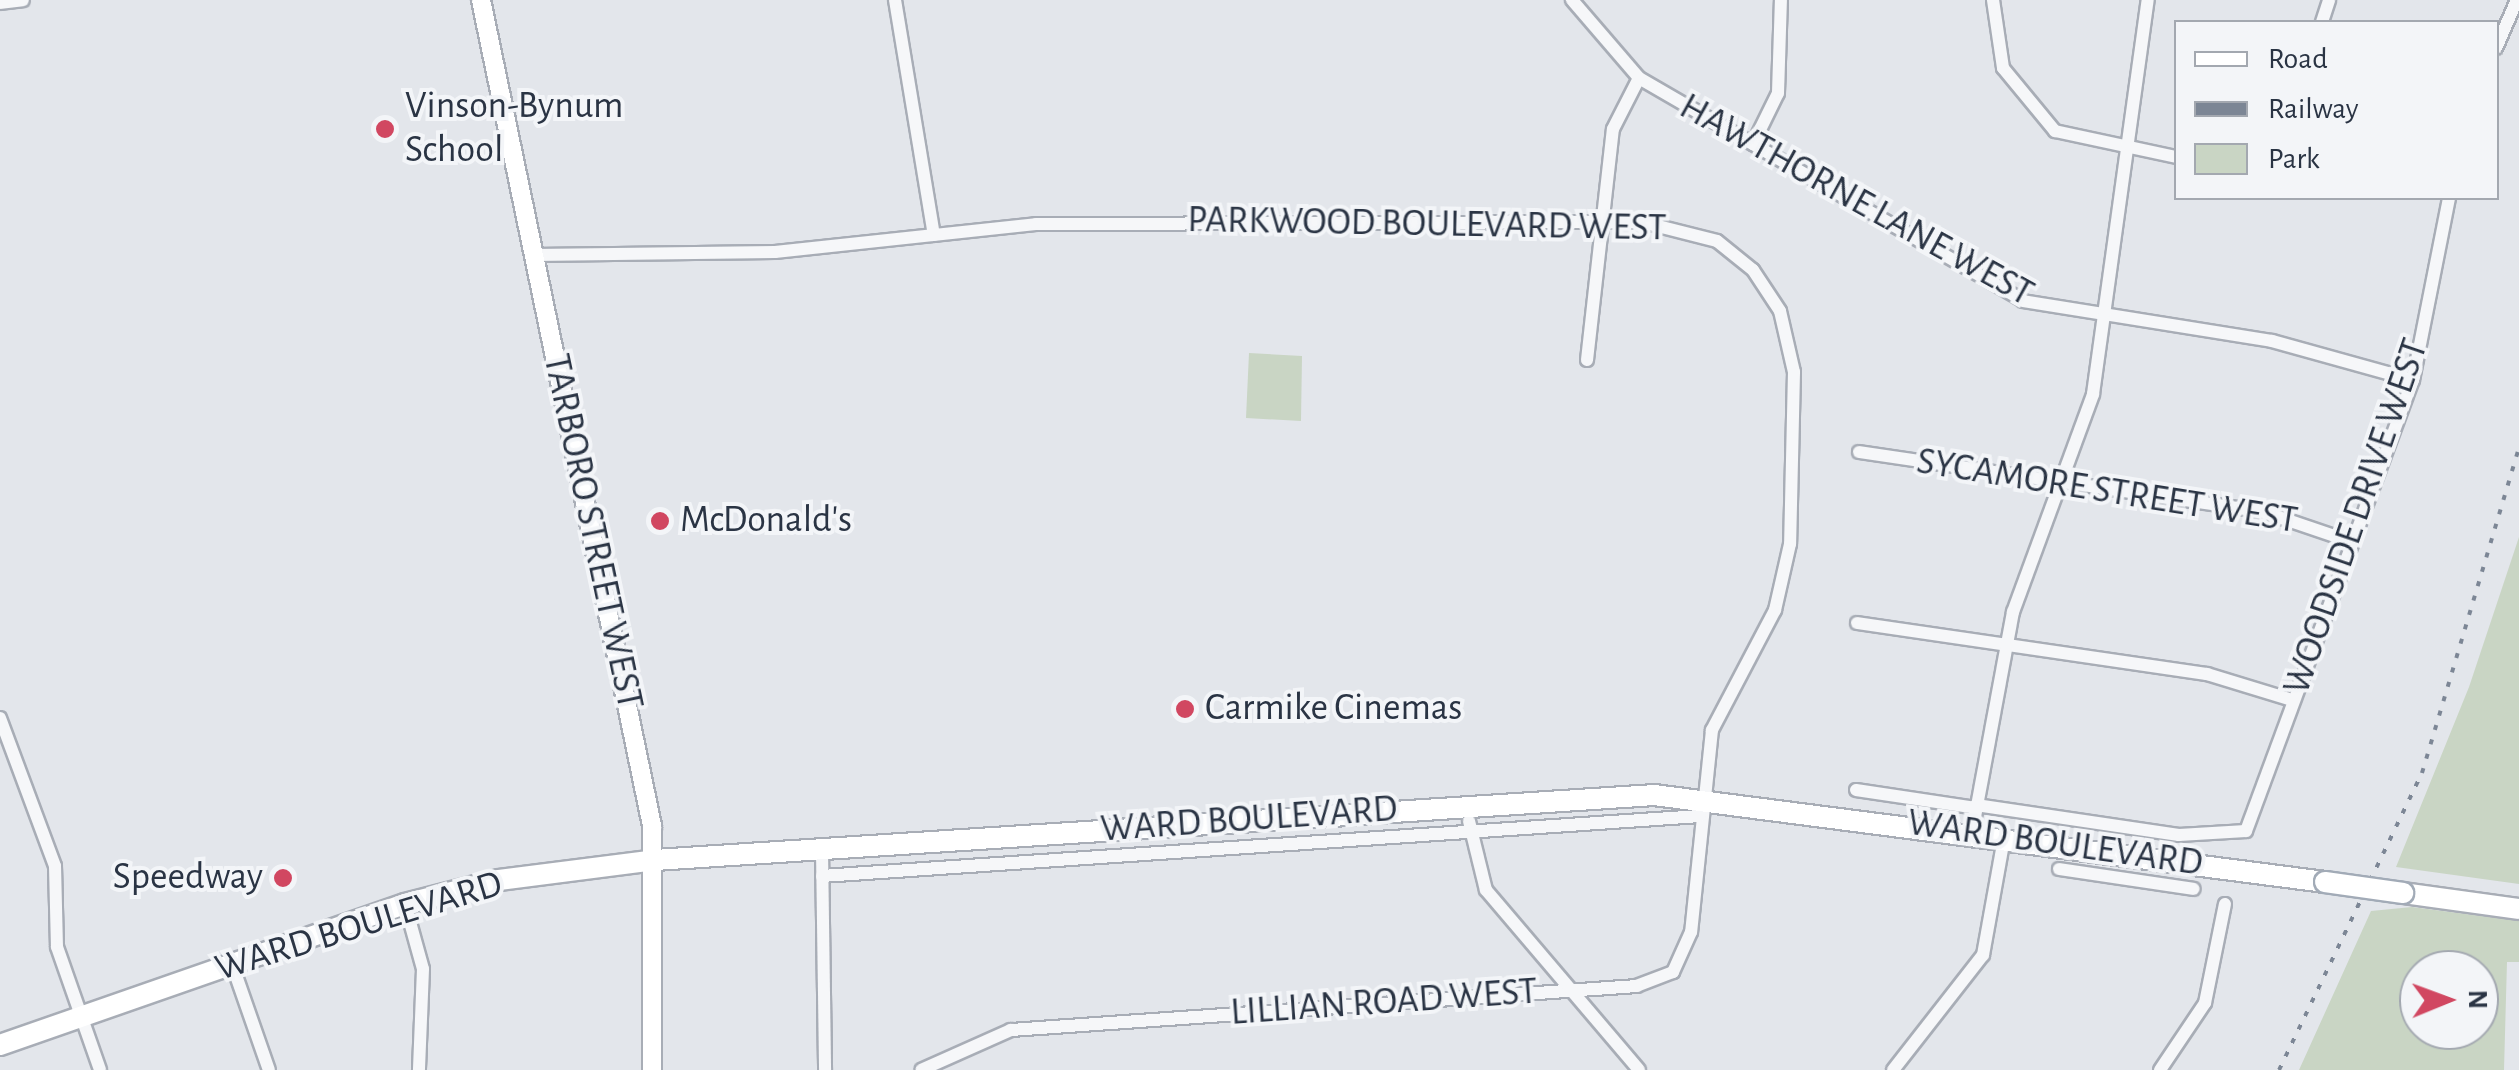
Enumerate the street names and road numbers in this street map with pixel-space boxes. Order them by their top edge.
street label: HAWTHORNE LANE WEST [1671,85,2041,317]
street label: PARKWOOD BOULEVARD WEST [1187,198,1667,252]
street label: WOODSIDE DRIVE WEST [2275,333,2439,701]
street label: TARBORO STREET WEST [532,350,652,714]
street label: SYCAMORE STREET WEST [1913,439,2301,545]
street label: WARD BOULEVARD [1099,787,1399,853]
street label: WARD BOULEVARD [1904,801,2206,887]
street label: WARD BOULEVARD [210,862,508,992]
street label: LILLIAN ROAD WEST [1229,970,1539,1036]

